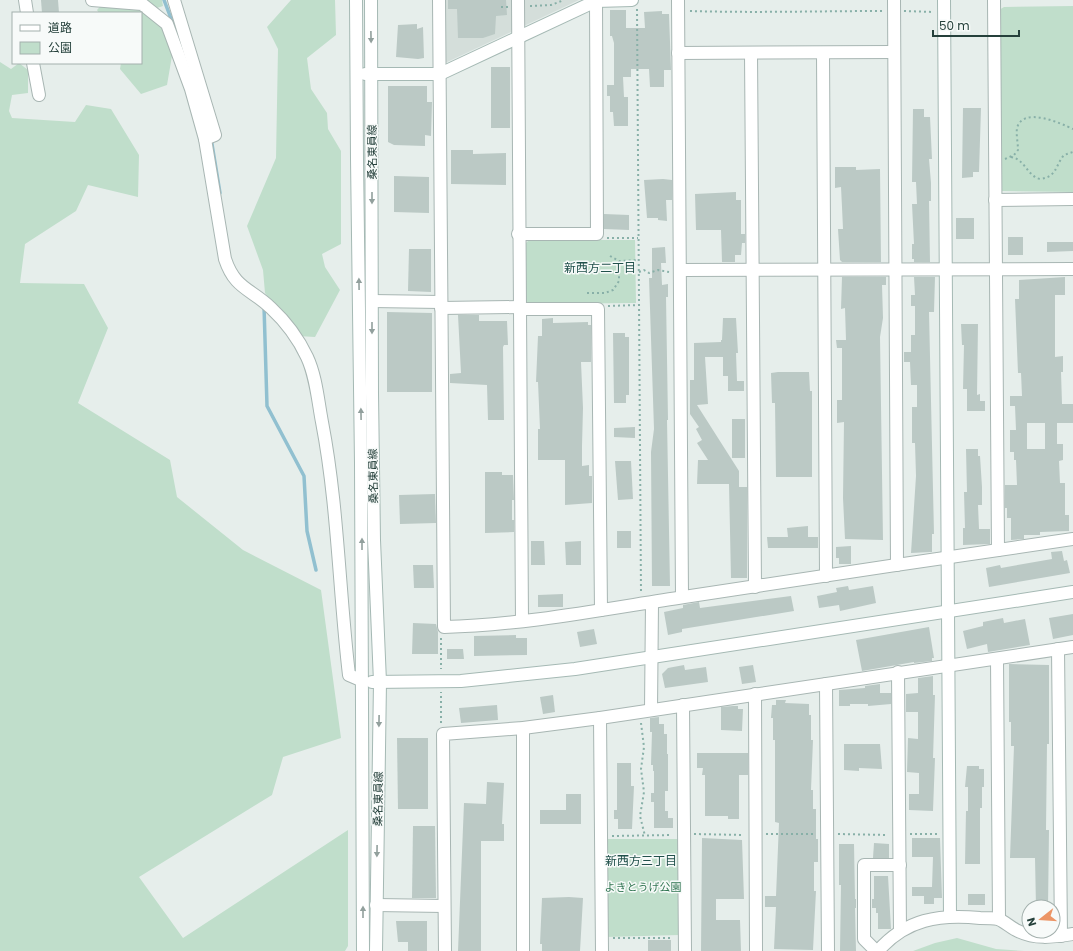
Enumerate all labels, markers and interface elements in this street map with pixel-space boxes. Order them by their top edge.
legend [12,12,142,64]
scale bar [933,12,1019,38]
text: 50 m [939,17,970,34]
text: 道路 [48,19,72,36]
one-way arrow [368,31,375,43]
text: 公園 [48,39,72,56]
street label: 桑名東員線 [364,125,380,180]
one-way arrow [369,192,375,205]
district label: 新西方二丁目 [564,259,636,276]
one-way arrow [356,277,362,290]
one-way arrow [369,322,375,335]
one-way arrow [358,407,364,420]
street label: 桑名東員線 [365,448,381,504]
one-way arrow [359,537,365,550]
one-way arrow [376,715,382,728]
street label: 桑名東員線 [370,771,386,827]
one-way arrow [374,845,380,858]
district label: 新西方三丁目 [605,852,677,869]
park label: よきとうげ公園 [605,879,682,895]
north arrow [1021,899,1061,939]
one-way arrow [360,905,366,918]
text: N [1023,916,1040,928]

